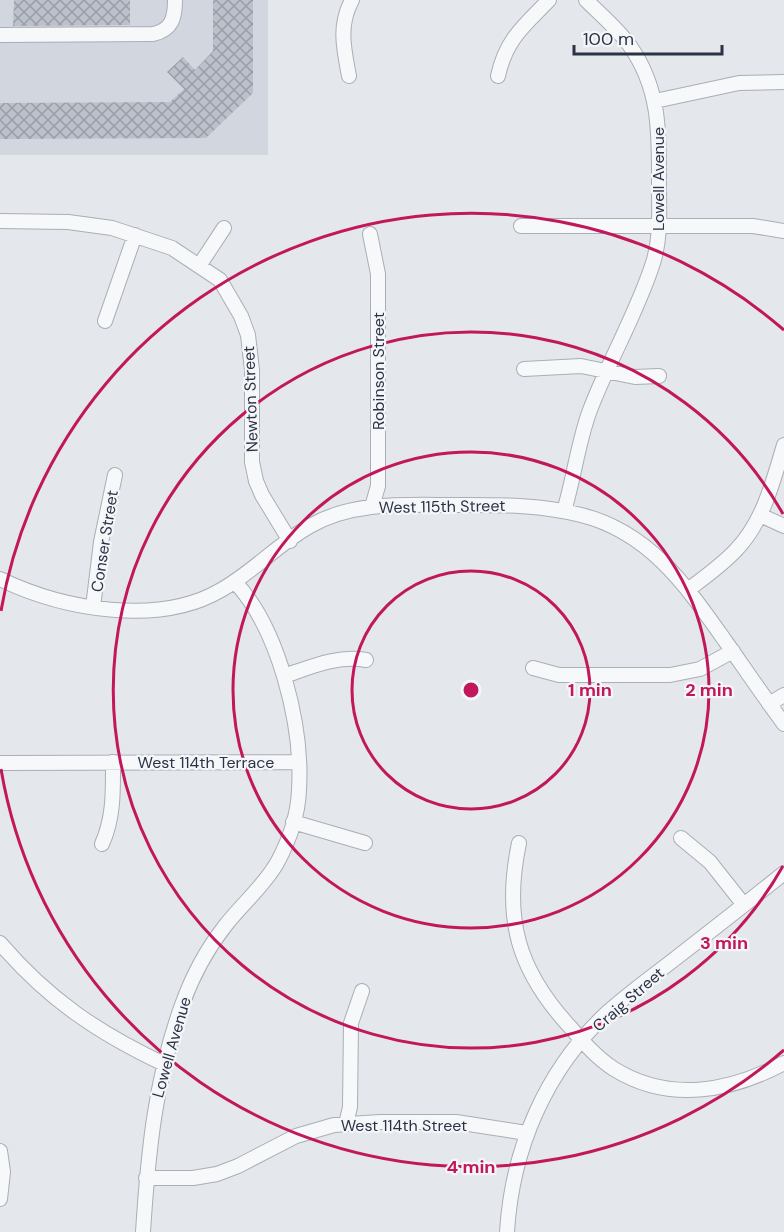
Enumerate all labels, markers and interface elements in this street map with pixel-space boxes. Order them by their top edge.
scale bar [574,18,722,56]
text: 100 m [583,27,634,51]
street label: Lowell Avenue [648,127,669,231]
street label: Robinson Street [368,312,389,430]
street label: Newton Street [238,345,263,452]
street label: Conser Street [86,489,123,593]
street label: West 115th Street [378,495,506,518]
text: 1 min [568,678,612,702]
text: 2 min [685,678,733,702]
centre of rings [461,680,481,700]
street label: West 114th Terrace [138,752,274,773]
text: 3 min [700,931,748,955]
street label: Craig Street [588,962,669,1036]
street label: Lowell Avenue [147,994,196,1100]
street label: West 114th Street [341,1115,467,1136]
text: 4 min [447,1155,495,1179]

